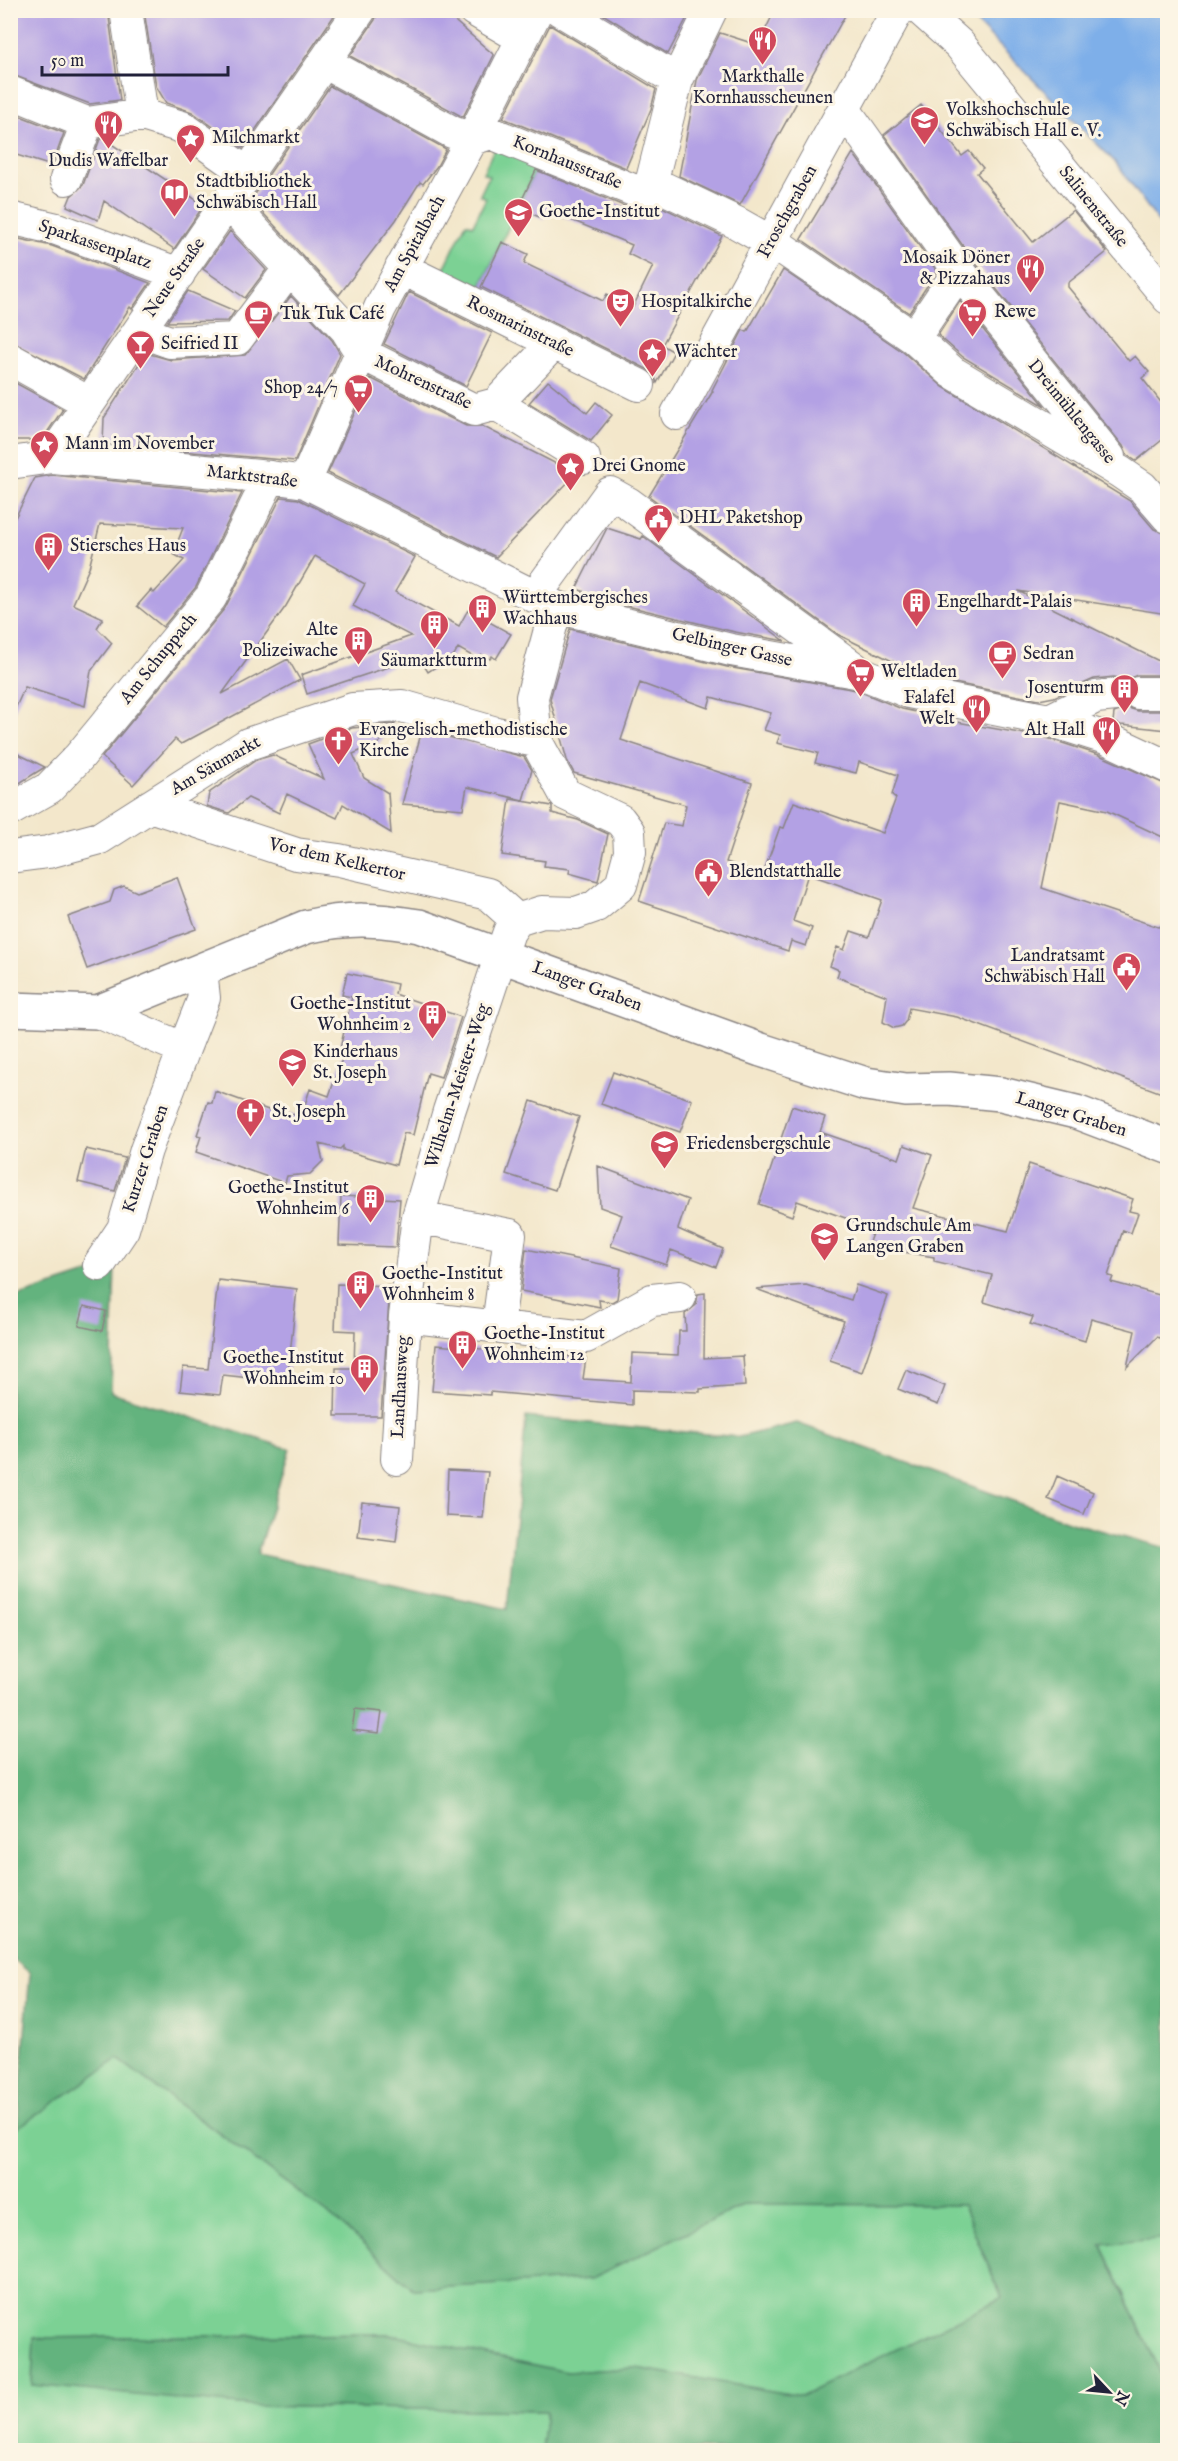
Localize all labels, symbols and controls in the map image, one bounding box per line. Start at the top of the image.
restaurant icon: Markthalle Kornhausscheunen [747,24,779,66]
scale bar [42,39,228,77]
text: 50 m [51,50,84,73]
place label: Markthalle Kornhausscheunen [693,66,834,110]
place label: Volkshochschule Schwäbisch Hall e. V. [945,99,1101,143]
school or university icon: Volkshochschule Schwäbisch Hall e. V. [909,104,941,146]
restaurant icon: Dudis Waffelbar [92,108,124,150]
place icon: Milchmarkt [175,122,207,164]
place label: Milchmarkt [212,127,300,150]
street label: Kornhausstraße [509,131,625,195]
place label: Dudis Waffelbar [48,150,168,173]
street label: Froschgraben [753,161,823,263]
street label: Salinenstraße [1053,161,1133,253]
place label: Stadtbibliothek Schwäbisch Hall [196,171,317,215]
library icon: Stadtbibliothek Schwäbisch Hall [159,176,191,218]
street label: Am Spitalbach [378,191,451,297]
school or university icon: Goethe-Institut [502,196,534,238]
place label: Goethe-Institut [539,201,660,224]
street label: Sparkassenplatz [35,215,155,275]
street label: Neue Straße [139,234,211,322]
place label: Mosaik Döner & Pizzahaus [903,247,1010,291]
restaurant icon: Mosaik Döner & Pizzahaus [1015,252,1047,294]
theatre icon: Hospitalkirche [604,286,636,328]
street label: Rosmarinstraße [462,291,578,363]
place label: Hospitalkirche [641,291,752,314]
supermarket icon: Rewe [957,296,989,338]
cafe icon: Tuk Tuk Café [243,298,275,340]
place label: Rewe [994,301,1036,324]
place label: Tuk Tuk Café [280,303,384,326]
bar icon: Seifried II [124,328,156,370]
place label: Seifried II [161,333,239,356]
place icon: Wächter [637,336,669,378]
place label: Wächter [674,341,738,364]
street label: Mohrenstraße [371,350,475,416]
street label: Dreimühlengasse [1022,355,1120,469]
supermarket icon: Shop 24/7 [343,372,375,414]
place label: Shop 24/7 [264,377,338,400]
place icon: Mann im November [28,428,60,470]
place label: Mann im November [65,433,215,456]
place icon: Drei Gnome [555,450,587,492]
place label: Drei Gnome [592,455,686,478]
street label: Marktstraße [205,460,299,494]
public building icon: DHL Paketshop [642,502,674,544]
place label: DHL Paketshop [679,507,803,530]
building icon: Stiersches Haus [33,530,65,572]
place label: Stiersches Haus [70,535,186,558]
building icon: Engelhardt-Palais [900,586,932,628]
place label: Württembergisches Wachhaus [503,587,648,631]
place label: Engelhardt-Palais [937,591,1072,614]
building icon: Württembergisches Wachhaus [466,592,498,634]
building icon: Säumarktturm [418,608,450,650]
street label: Am Schuppach [115,609,203,710]
place label: Alte Polizeiwache [242,619,338,663]
street label: Gelbinger Gasse [669,623,795,673]
building icon: Alte Polizeiwache [343,624,375,666]
cafe icon: Sedran [986,638,1018,680]
place label: Sedran [1023,643,1074,666]
place label: Säumarktturm [381,650,487,673]
supermarket icon: Weltladen [844,656,876,698]
place label: Weltladen [881,661,957,684]
building icon: Josenturm [1109,672,1141,714]
place label: Josenturm [1025,677,1104,700]
place label: Falafel Welt [904,687,955,731]
restaurant icon: Falafel Welt [960,692,992,734]
restaurant icon: Alt Hall [1090,714,1122,756]
place label: Evangelisch-methodistische Kirche [359,719,567,763]
place label: Alt Hall [1024,719,1085,742]
church icon: Evangelisch-methodistische Kirche [322,724,354,766]
street label: Am Säumarkt [166,731,265,802]
street label: Vor dem Kelkertor [265,833,408,887]
public building icon: Blendstatthalle [692,856,724,898]
place label: Blendstatthalle [729,861,841,884]
place label: Landratsamt Schwäbisch Hall [984,945,1105,989]
public building icon: Landratsamt Schwäbisch Hall [1110,950,1142,992]
street label: Langer Graben [529,957,645,1018]
place label: Goethe-Institut Wohnheim 2 [290,993,411,1037]
building icon: Goethe-Institut Wohnheim 2 [416,998,448,1040]
street label: Wilhelm-Meister-Weg [421,1001,496,1171]
place label: Kinderhaus St. Joseph [313,1041,398,1085]
school or university icon: Kinderhaus St. Joseph [276,1046,308,1088]
street label: Langer Graben [1013,1087,1130,1143]
church icon: St. Joseph [235,1096,267,1138]
place label: St. Joseph [272,1101,346,1124]
street label: Kurzer Graben [118,1102,174,1216]
school or university icon: Friedensbergschule [649,1128,681,1170]
place label: Friedensbergschule [686,1133,831,1156]
place label: Goethe-Institut Wohnheim 6 [228,1177,349,1221]
building icon: Goethe-Institut Wohnheim 6 [354,1182,386,1224]
place label: Grundschule Am Langen Graben [846,1215,971,1259]
school or university icon: Grundschule Am Langen Graben [809,1220,841,1262]
place label: Goethe-Institut Wohnheim 8 [382,1263,503,1307]
building icon: Goethe-Institut Wohnheim 8 [345,1268,377,1310]
place label: Goethe-Institut Wohnheim 12 [484,1323,605,1367]
building icon: Goethe-Institut Wohnheim 12 [447,1328,479,1370]
street label: Landhausweg [387,1335,415,1439]
place label: Goethe-Institut Wohnheim 10 [223,1347,344,1391]
building icon: Goethe-Institut Wohnheim 10 [349,1352,381,1394]
north arrow [1079,2362,1139,2422]
text: N [1109,2386,1133,2408]

